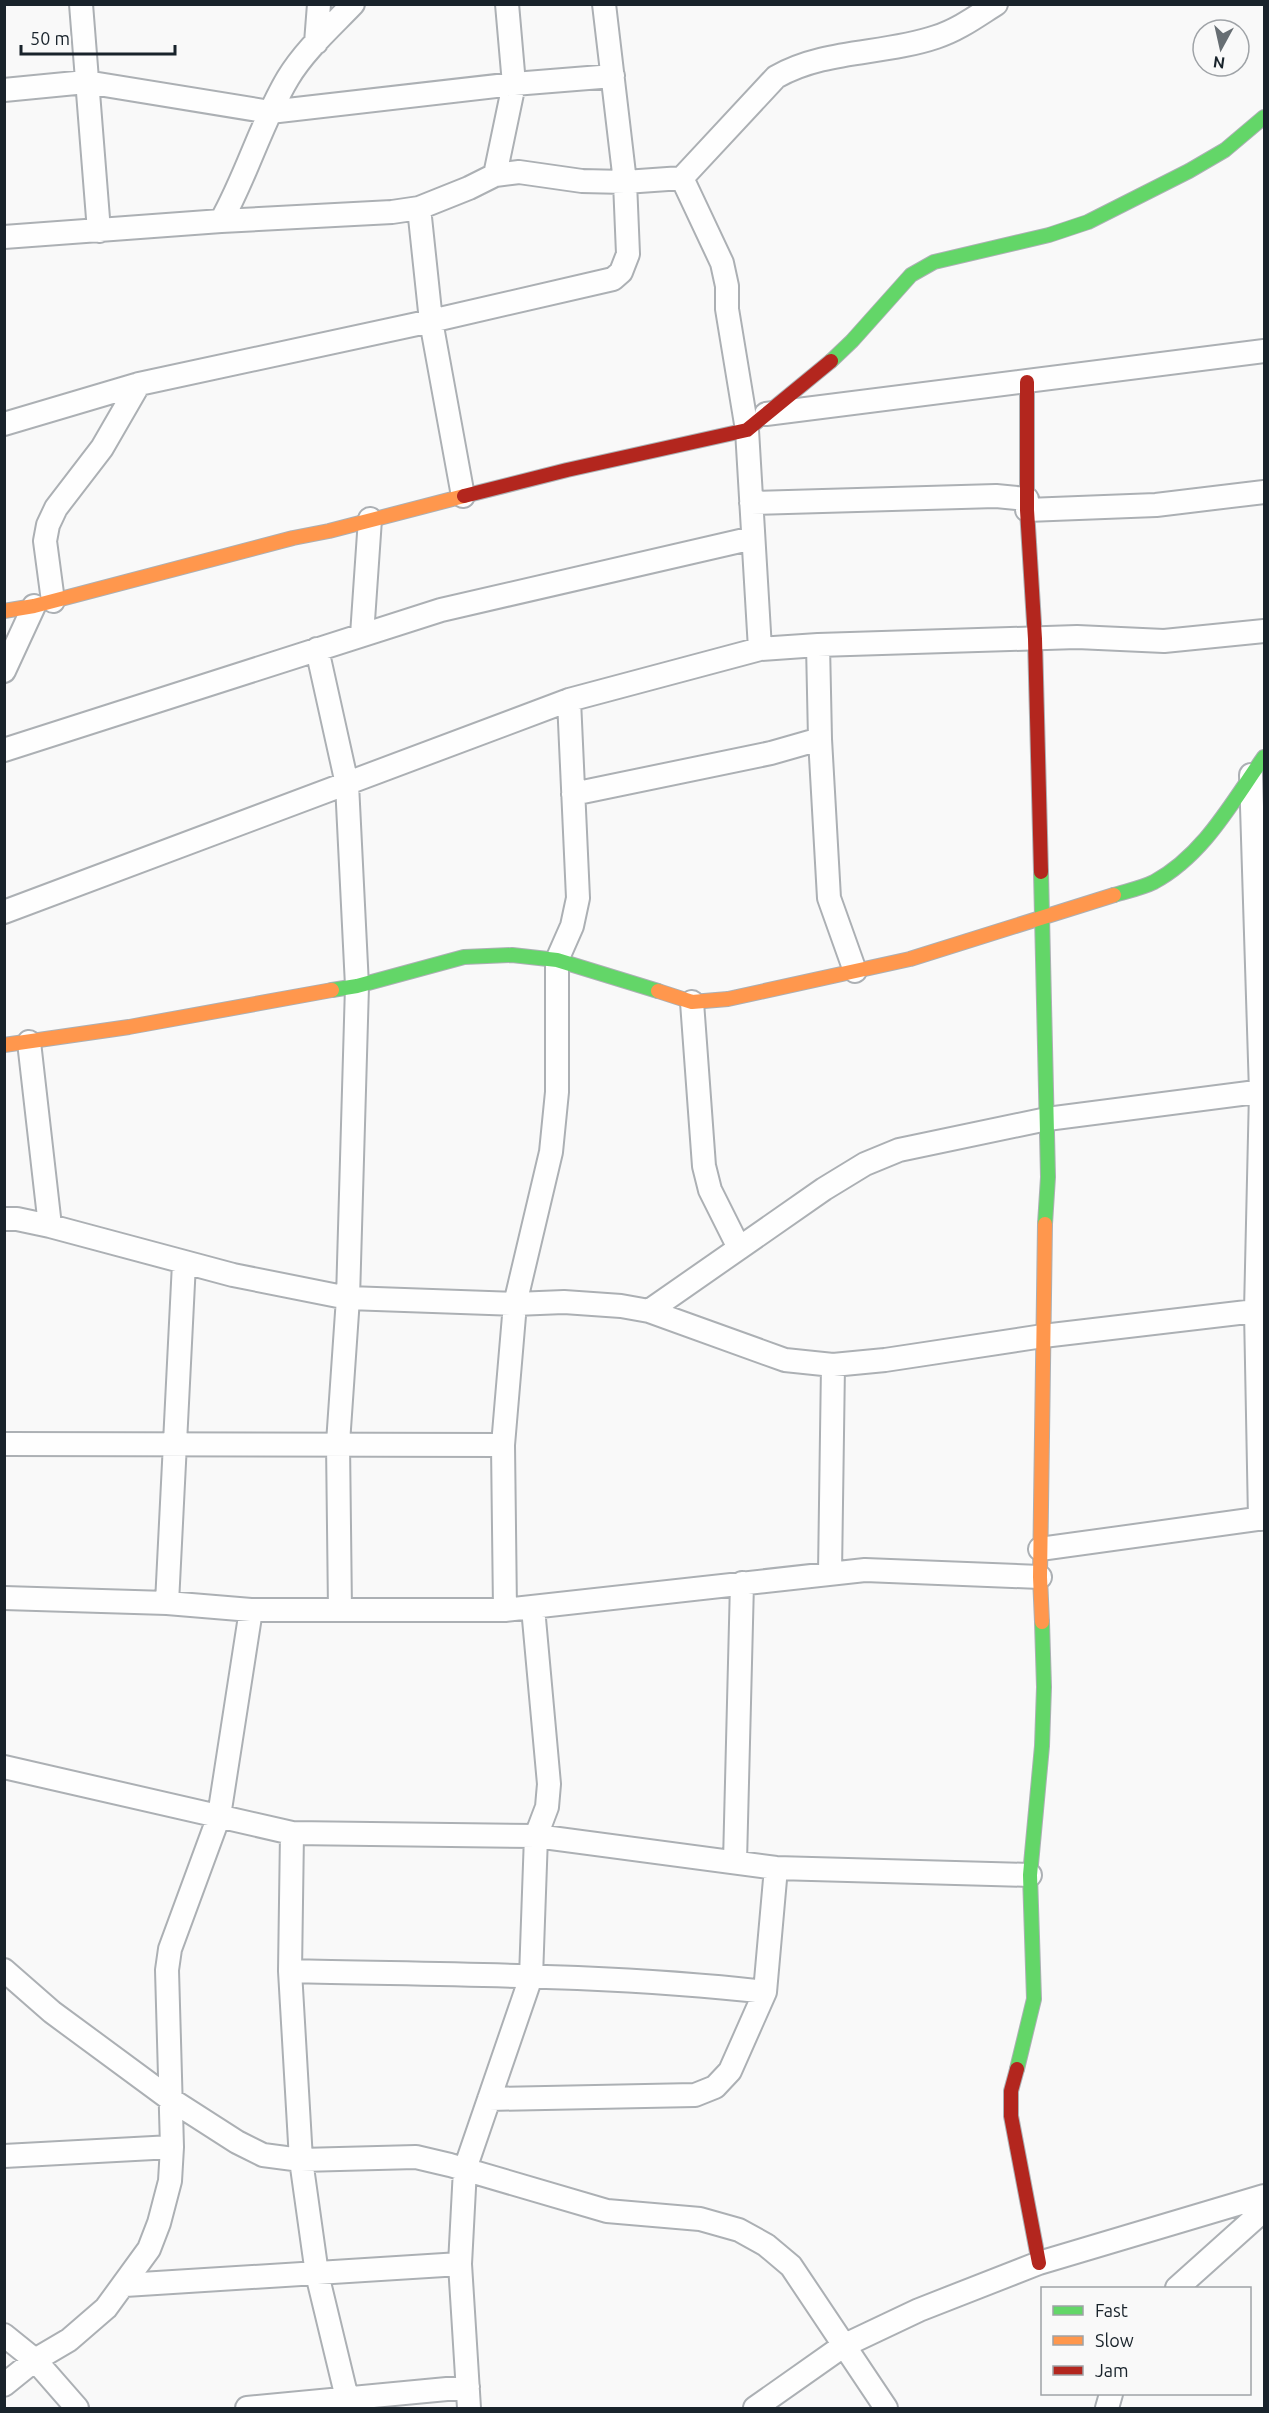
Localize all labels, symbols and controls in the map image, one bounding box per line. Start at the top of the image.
scale bar [21,18,176,56]
north arrow [1191,18,1251,78]
text: 50 m [30,28,70,48]
text: N [1212,53,1226,73]
legend [1041,2287,1251,2395]
text: Fast [1095,2300,1128,2320]
text: Slow [1095,2330,1134,2350]
text: Jam [1095,2360,1129,2380]

